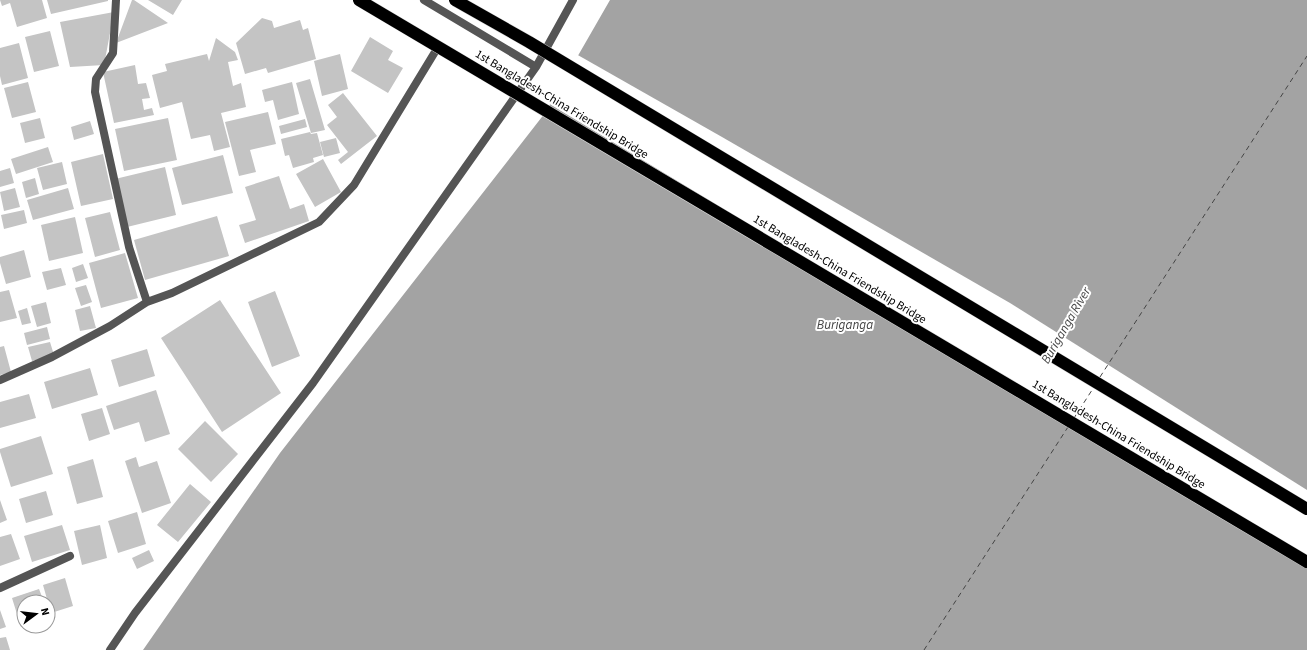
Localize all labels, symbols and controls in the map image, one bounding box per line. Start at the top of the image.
street label: 1st Bangladesh-China Friendship Bridge [472,46,652,163]
street label: 1st Bangladesh-China Friendship Bridge [750,211,930,328]
water label: Buriganga River [1037,283,1095,367]
water label: Buriganga [817,316,873,334]
street label: 1st Bangladesh-China Friendship Bridge [1029,376,1209,493]
north arrow [16,594,56,634]
text: N [37,606,53,617]

